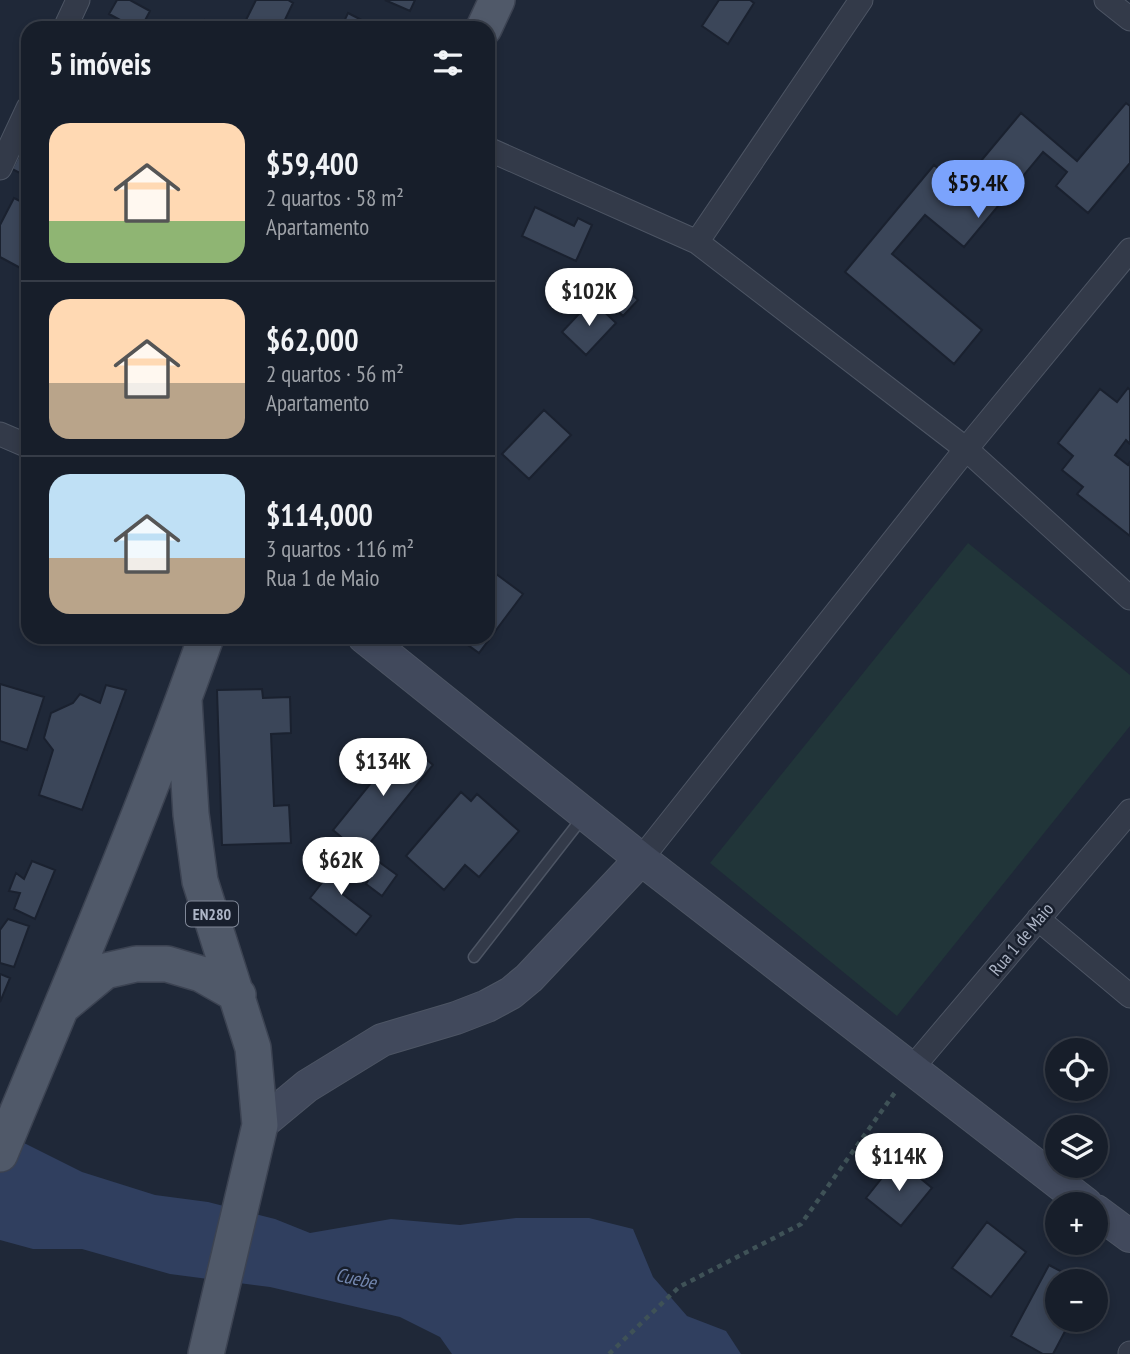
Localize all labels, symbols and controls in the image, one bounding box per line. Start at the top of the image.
text: 5 imóveis [49,44,151,83]
icon: filters [429,44,467,82]
text: $59,400 [266,144,359,183]
icon: home [105,151,189,235]
pin: $59.4K [921,160,1035,220]
text: $59.4K [948,168,1008,197]
text: 2 quartos · 58 m² [266,183,404,212]
text: Apartamento [266,212,369,241]
pin: $102K [540,268,638,328]
text: $102K [561,276,617,305]
text: $62,000 [266,320,359,359]
icon: home [105,327,189,411]
text: 2 quartos · 56 m² [266,359,404,388]
text: Apartamento [266,388,369,417]
text: $114,000 [266,495,373,534]
icon: home [105,502,189,586]
text: 3 quartos · 116 m² [266,534,414,563]
text: Rua 1 de Maio [266,563,379,592]
pin: $134K [334,738,432,798]
text: $134K [355,746,411,775]
pin: $62K [300,838,382,897]
text: $62K [319,845,363,874]
street label: Rua 1 de Maio [984,897,1058,980]
road number: EN280 [186,902,238,926]
map controls [1045,1038,1108,1332]
button: locate [1045,1038,1108,1101]
button: layers [1045,1115,1108,1178]
pin: $114K [850,1134,948,1193]
text: $114K [871,1141,927,1170]
button: + [1045,1192,1108,1255]
water label: Cuebe [334,1262,379,1294]
button: − [1045,1269,1108,1332]

